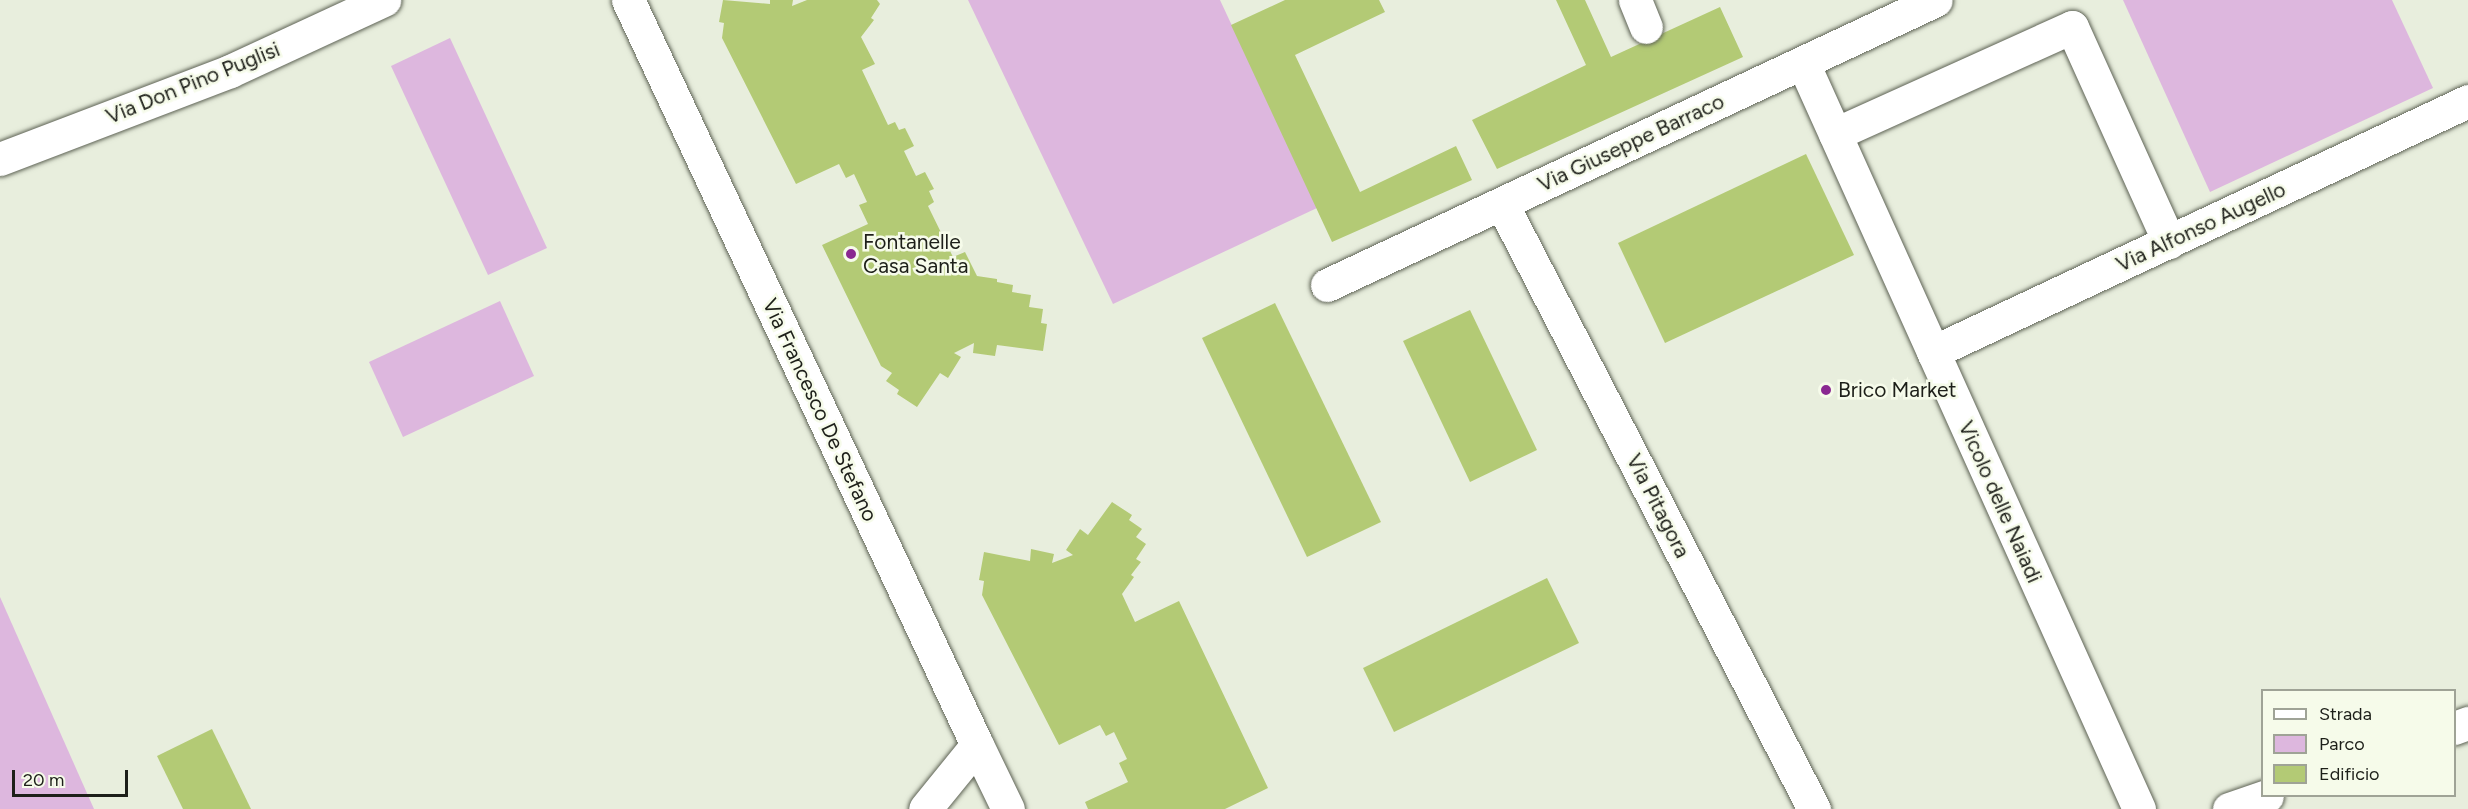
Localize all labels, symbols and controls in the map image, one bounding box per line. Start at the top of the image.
street label: Via Don Pino Puglisi [102,37,284,129]
street label: Via Giuseppe Barraco [1534,89,1728,197]
street label: Via Alfonso Augello [2112,177,2290,277]
place label: Fontanelle Casa Santa [863,229,968,279]
marker: Fontanelle Casa Santa [844,247,858,261]
street label: Via Francesco De Stefano [757,295,883,525]
place label: Brico Market [1838,377,1956,403]
marker: Brico Market [1819,383,1833,397]
street label: Vicolo delle Naiadi [1953,417,2047,587]
street label: Via Pitagora [1621,450,1695,562]
legend [2261,689,2456,797]
text: Strada [2319,703,2372,725]
text: Parco [2319,733,2365,755]
scale bar [15,758,130,796]
text: Edificio [2319,763,2380,785]
text: 20 m [23,769,64,791]

